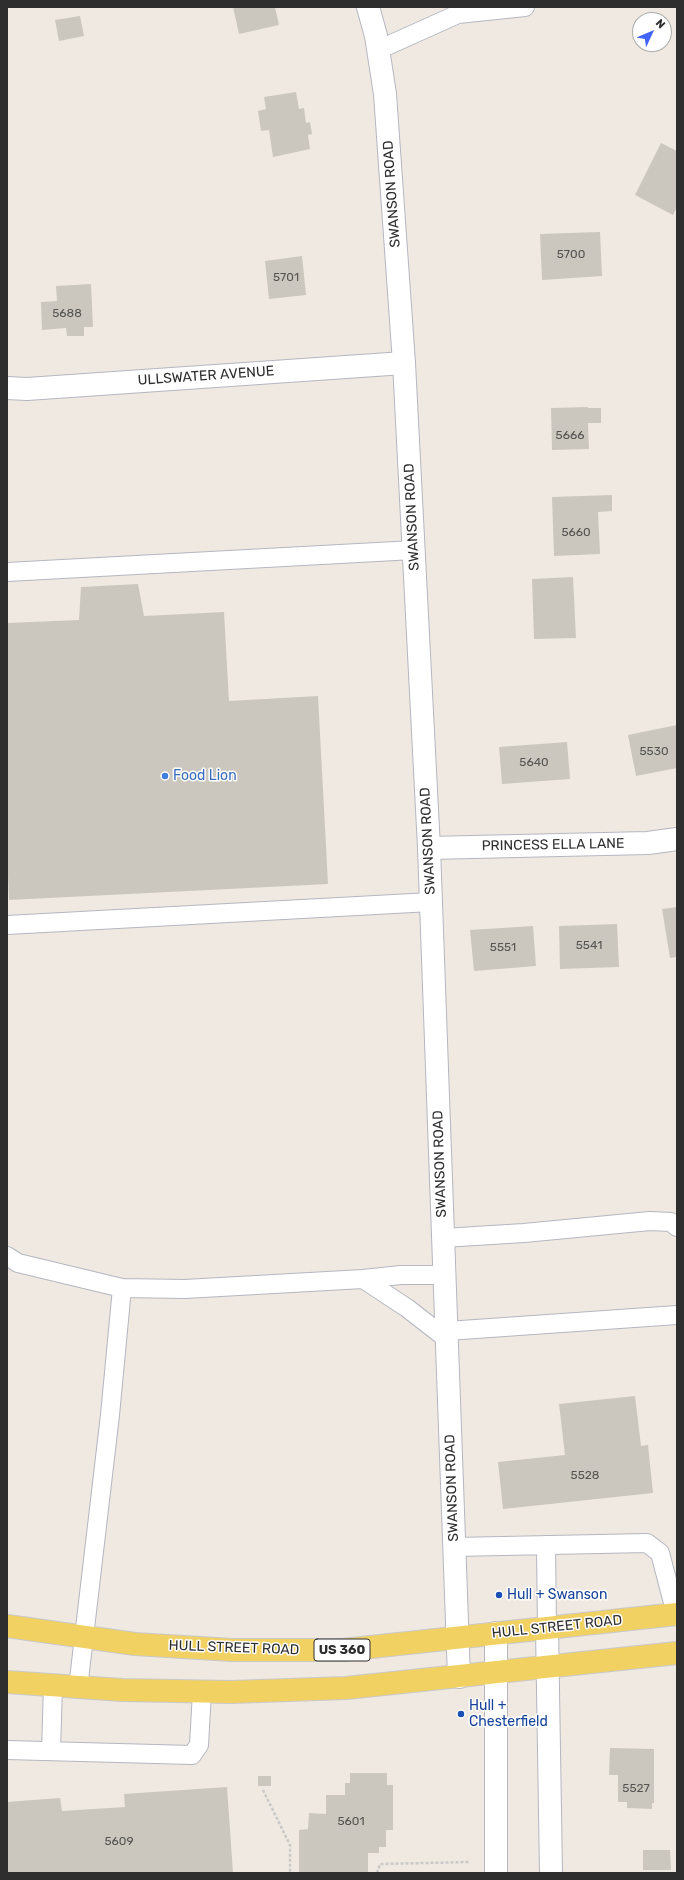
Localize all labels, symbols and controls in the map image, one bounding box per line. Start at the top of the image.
north arrow [632,12,672,52]
text: N [653,17,668,31]
street label: SWANSON ROAD [380,140,404,248]
house number: 5700 [557,248,585,262]
house number: 5701 [273,271,299,285]
house number: 5688 [52,307,82,321]
street label: ULLSWATER AVENUE [137,363,275,389]
house number: 5666 [556,429,584,443]
street label: SWANSON ROAD [401,463,423,571]
house number: 5660 [561,526,591,540]
house number: 5530 [639,745,669,759]
house number: 5640 [519,756,549,770]
place label: Food Lion [173,768,237,784]
marker: Food Lion [160,771,170,781]
street label: SWANSON ROAD [417,787,439,895]
street label: PRINCESS ELLA LANE [481,835,625,855]
house number: 5541 [576,939,602,953]
house number: 5551 [490,941,516,955]
street label: SWANSON ROAD [430,1110,450,1218]
street label: SWANSON ROAD [442,1434,462,1542]
house number: 5528 [571,1469,599,1483]
place label: Hull + Swanson [507,1587,607,1603]
marker: Hull + Swanson [494,1590,504,1600]
street label: HULL STREET ROAD [491,1612,623,1642]
street label: HULL STREET ROAD [168,1637,300,1659]
road number: US 360 [314,1639,370,1661]
place label: Hull + Chesterfield [469,1698,548,1730]
marker: Hull + Chesterfield [456,1709,466,1719]
house number: 5527 [622,1782,650,1796]
house number: 5601 [337,1815,365,1829]
house number: 5609 [104,1835,134,1849]

